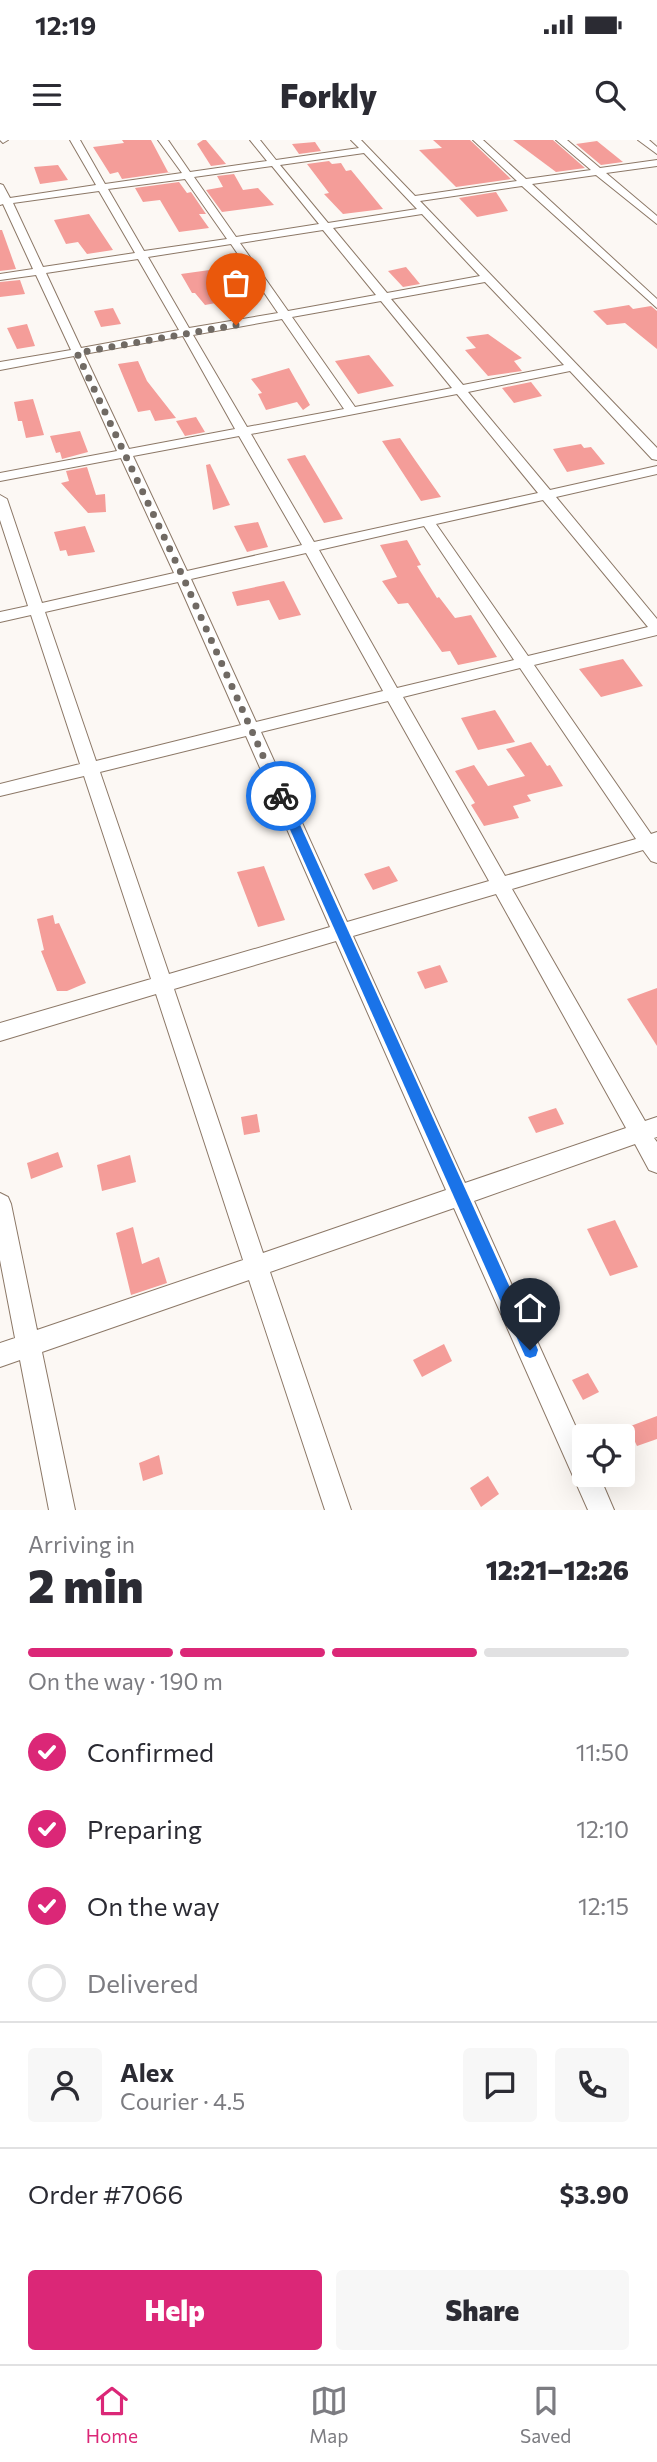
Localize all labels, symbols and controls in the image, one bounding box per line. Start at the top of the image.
text: 12:19 [35,9,96,40]
text: Forkly [280,75,377,115]
icon: menu [28,76,66,114]
icon: search [591,76,629,114]
pin [206,253,266,325]
icon: bag [217,264,255,302]
courier [246,761,316,831]
icon: bike [262,777,300,815]
pin [500,1278,560,1350]
icon: home [511,1289,549,1327]
map controls [572,1424,635,1487]
button: locate [572,1424,635,1487]
text: Arriving in [28,1530,135,1558]
text: 12:21–12:26 [486,1554,629,1585]
text: 2 min [28,1556,144,1612]
text: On the way · 190 m [28,1667,223,1695]
icon: check [28,1733,66,1771]
text: Confirmed [87,1736,214,1767]
text: 11:50 [576,1738,629,1766]
icon: check [28,1810,66,1848]
text: Preparing [87,1813,202,1844]
text: 12:10 [576,1815,629,1843]
icon: check [28,1887,66,1925]
text: On the way [87,1890,220,1921]
text: 12:15 [578,1892,629,1920]
text: Delivered [87,1967,198,1998]
button: person [28,2048,102,2122]
button: chat [463,2048,537,2122]
button: phone [555,2048,629,2122]
text: Alex [120,2056,174,2087]
text: Courier · 4.5 [120,2087,245,2115]
text: Order #7066 [28,2178,183,2209]
text: $3.90 [559,2178,629,2209]
button: Help [28,2270,322,2350]
button: Share [336,2270,629,2350]
tab: Home [86,2382,138,2447]
tab: Map [309,2382,349,2447]
tab: Saved [520,2382,571,2447]

